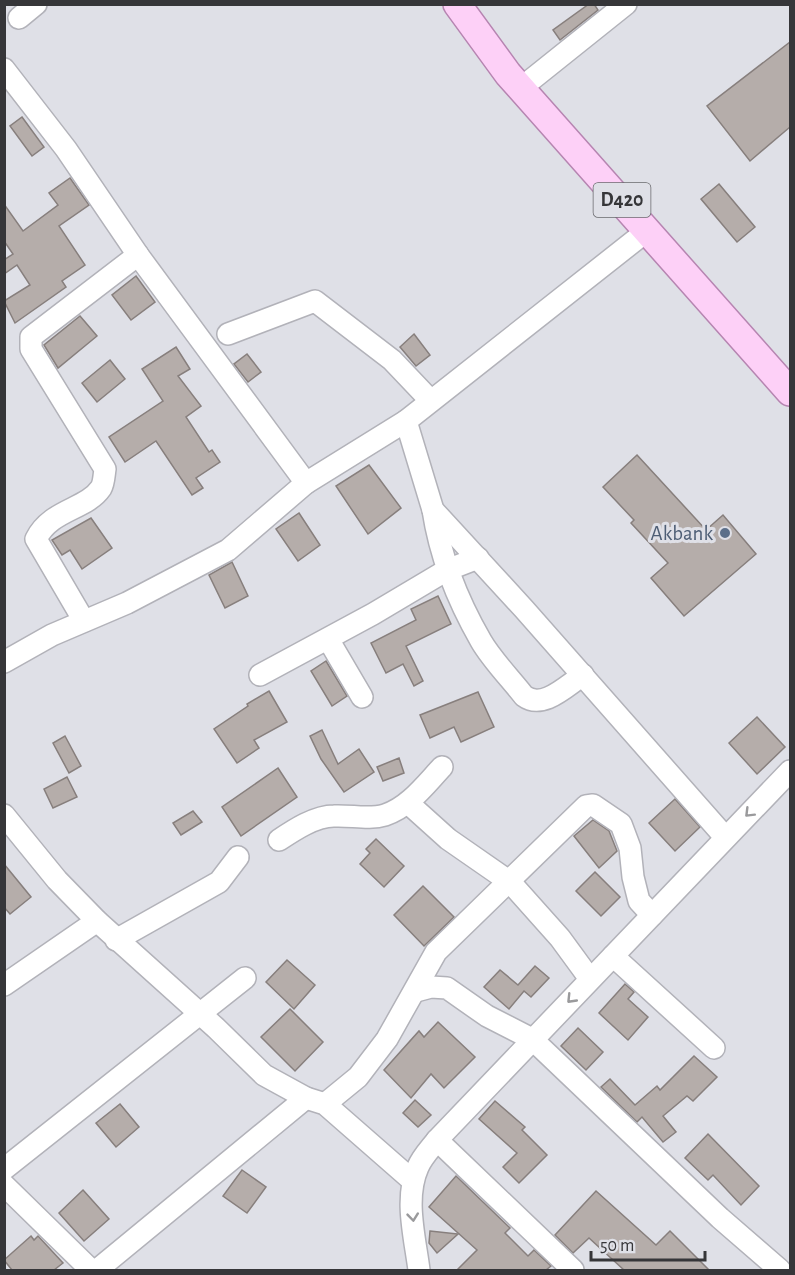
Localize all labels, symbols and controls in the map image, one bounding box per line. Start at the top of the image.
road number: D420 [594,183,650,217]
place label: Akbank [651,523,713,544]
marker: Akbank [718,526,732,540]
one-way arrow [746,805,757,816]
one-way arrow [567,992,578,1002]
one-way arrow [406,1213,419,1222]
scale bar [591,1224,705,1262]
text: 50 m [600,1237,634,1255]

